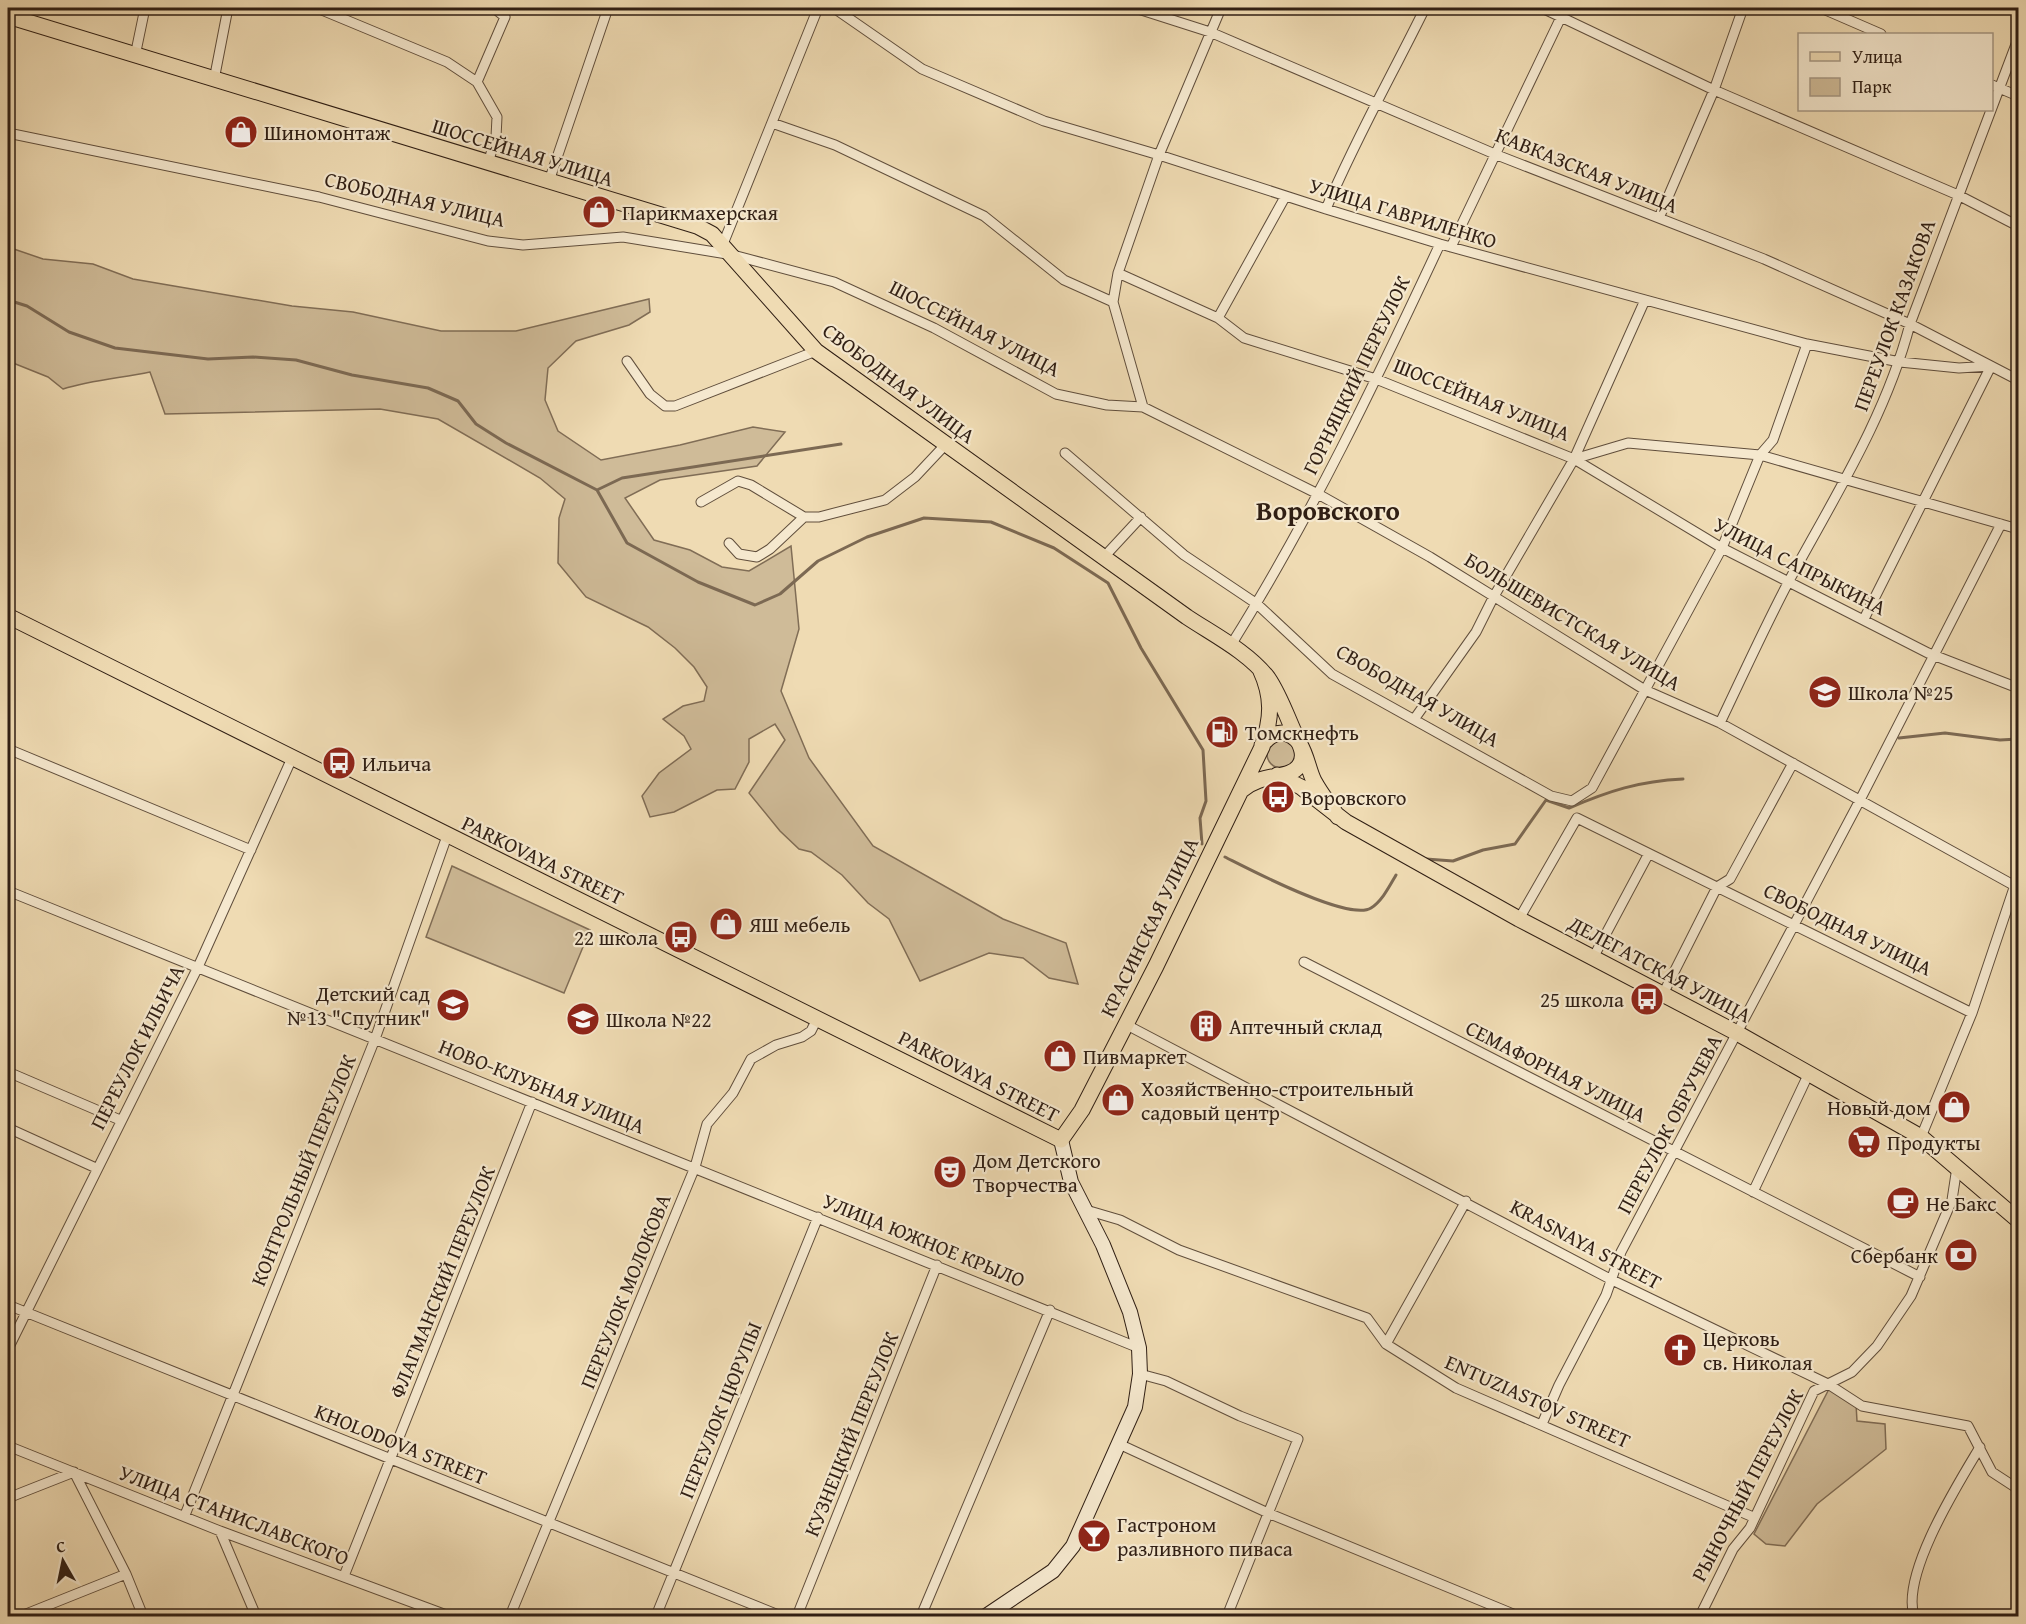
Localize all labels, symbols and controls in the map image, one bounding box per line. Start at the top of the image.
legend [1798,33,1993,111]
text: Улица [1852,43,1903,70]
text: Парк [1852,73,1892,100]
street label: ШОССЕЙНАЯ УЛИЦА [429,110,618,194]
shop icon: Шиномонтаж [223,114,259,150]
place label: Шиномонтаж [264,117,391,148]
street label: КАВКАЗСКАЯ УЛИЦА [1491,119,1683,221]
street label: СВОБОДНАЯ УЛИЦА [322,163,509,235]
street label: УЛИЦА ГАВРИЛЕНКО [1305,170,1501,256]
shop icon: Парикмахерская [581,194,617,230]
place label: Парикмахерская [622,197,779,228]
street label: ПЕРЕУЛОК КАЗАКОВА [1845,215,1943,415]
street label: ГОРНЯЦКИЙ ПЕРЕУЛОК [1294,270,1418,480]
street label: ШОССЕЙНАЯ УЛИЦА [884,271,1066,385]
street label: СВОБОДНАЯ УЛИЦА [816,315,982,451]
street label: ШОССЕЙНАЯ УЛИЦА [1389,349,1575,449]
district label: Воровского [1256,490,1400,530]
street label: УЛИЦА САПРЫКИНА [1708,509,1892,623]
street label: БОЛЬШЕВИСТСКАЯ УЛИЦА [1459,544,1687,698]
street label: СВОБОДНАЯ УЛИЦА [1330,635,1506,755]
school or university icon: Школа №25 [1807,674,1843,710]
place label: Школа №25 [1848,677,1954,708]
fuel station icon: Томскнефть [1204,714,1240,750]
place label: Томскнефть [1245,717,1359,748]
bus stop icon: Ильича [321,745,357,781]
place label: Ильича [362,748,431,779]
bus stop icon: Воровского [1260,779,1296,815]
place label: Воровского [1301,782,1407,813]
street label: PARKOVAYA STREET [457,807,629,913]
street label: КРАСИНСКАЯ УЛИЦА [1092,831,1206,1022]
street label: СВОБОДНАЯ УЛИЦА [1758,875,1938,983]
shop icon: ЯШ мебель [708,906,744,942]
street label: ДЕЛЕГАТСКАЯ УЛИЦА [1562,907,1757,1031]
place label: ЯШ мебель [748,909,851,940]
bus stop icon: 22 школа [663,919,699,955]
place label: 22 школа [574,922,658,953]
street label: ПЕРЕУЛОК ИЛЬИЧА [82,959,192,1135]
place label: Детский сад №13 "Спутник" [287,978,431,1033]
bus stop icon: 25 школа [1629,981,1665,1017]
place label: 25 школа [1540,984,1624,1015]
school or university icon: Детский сад №13 "Спутник" [435,987,471,1023]
school or university icon: Школа №22 [565,1001,601,1037]
place label: Школа №22 [606,1004,712,1035]
building icon: Аптечный склад [1188,1008,1224,1044]
place label: Аптечный склад [1229,1011,1383,1042]
street label: СЕМАФОРНАЯ УЛИЦА [1460,1012,1652,1130]
street label: PARKOVAYA STREET [893,1022,1065,1130]
street label: ПЕРЕУЛОК ОБРУЧЕВА [1609,1029,1730,1219]
street label: НОВО-КЛУБНАЯ УЛИЦА [434,1030,650,1142]
shop icon: Пивмаркет [1042,1038,1078,1074]
place label: Пивмаркет [1083,1041,1187,1072]
street label: КОНТРОЛЬНЫЙ ПЕРЕУЛОК [242,1049,364,1290]
place label: Хозяйственно-строительный садовый центр [1141,1073,1414,1128]
shop icon: Хозяйственно-строительный садовый центр [1100,1082,1136,1118]
shop icon: Новый дом [1936,1089,1972,1125]
place label: Новый дом [1827,1092,1931,1123]
supermarket icon: Продукты [1846,1124,1882,1160]
place label: Продукты [1887,1127,1981,1158]
place label: Дом Детского Творчества [972,1145,1101,1200]
theatre icon: Дом Детского Творчества [932,1154,968,1190]
street label: ФЛАГМАНСКИЙ ПЕРЕУЛОК [381,1161,503,1403]
street label: УЛИЦА ЮЖНОЕ КРЫЛО [818,1185,1030,1295]
cafe icon: Не Бакс [1885,1185,1921,1221]
street label: ПЕРЕУЛОК МОЛОКОВА [572,1188,678,1393]
place label: Не Бакс [1926,1188,1997,1219]
street label: KRASNAYA STREET [1505,1191,1667,1297]
bank icon: Сбербанк [1943,1237,1979,1273]
place label: Сбербанк [1851,1240,1938,1271]
street label: ПЕРЕУЛОК ЦЮРУПЫ [670,1317,770,1503]
place label: Церковь св. Николая [1703,1323,1813,1378]
street label: КУЗНЕЦКИЙ ПЕРЕУЛОК [796,1327,906,1541]
church icon: Церковь св. Николая [1662,1332,1698,1368]
street label: ENTUZIASTOV STREET [1440,1346,1636,1456]
street label: РЫНОЧНЫЙ ПЕРЕУЛОК [1683,1383,1811,1587]
street label: KHOLODOVA STREET [310,1395,492,1493]
street label: УЛИЦА СТАНИСЛАВСКОГО [114,1457,354,1573]
place label: Гастроном разливного пиваса [1117,1509,1293,1564]
bar icon: Гастроном разливного пиваса [1076,1518,1112,1554]
north arrow [33,1531,93,1591]
text: С [54,1534,67,1559]

